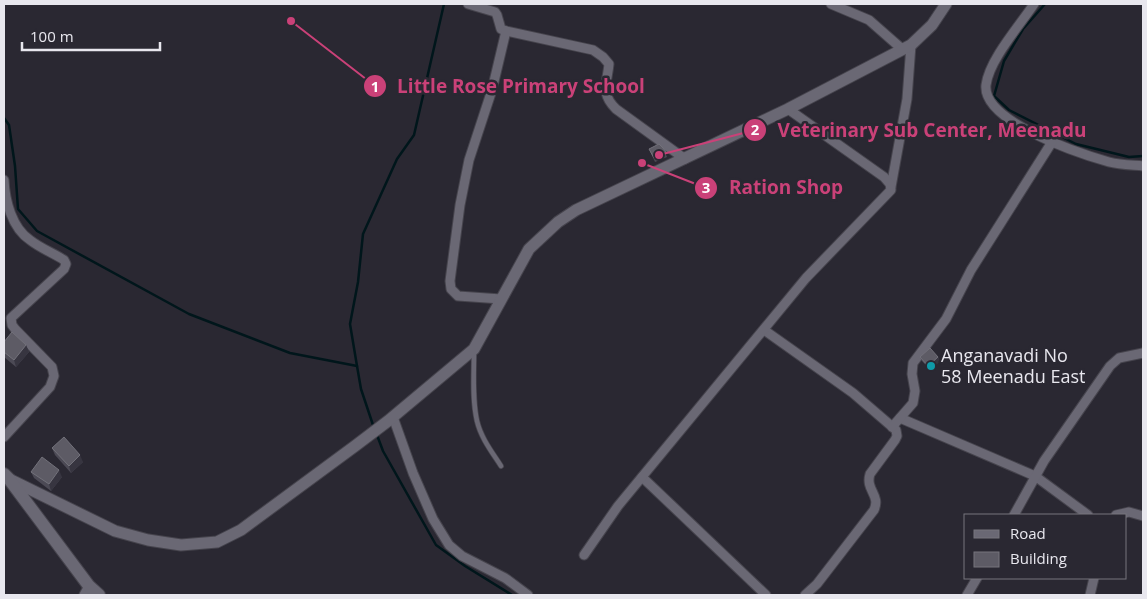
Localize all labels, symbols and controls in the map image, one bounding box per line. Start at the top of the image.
scale bar [22,20,160,52]
text: 100 m [30,26,74,46]
callout: Little Rose Primary School [362,69,655,103]
text: Little Rose Primary School [397,73,645,99]
text: 1 [371,76,379,96]
callout: Veterinary Sub Center, Meenadu [742,113,1096,147]
text: Veterinary Sub Center, Meenadu [778,117,1086,143]
text: 2 [751,119,760,139]
callout: Ration Shop [694,171,853,205]
text: Ration Shop [729,174,843,200]
text: 3 [702,177,710,197]
place label: Anganavadi No 58 Meenadu East [941,343,1085,388]
marker: Anganavadi No 58 Meenadu East [925,360,937,372]
legend [964,514,1127,579]
text: Road [1010,523,1046,543]
text: Building [1010,548,1067,568]

